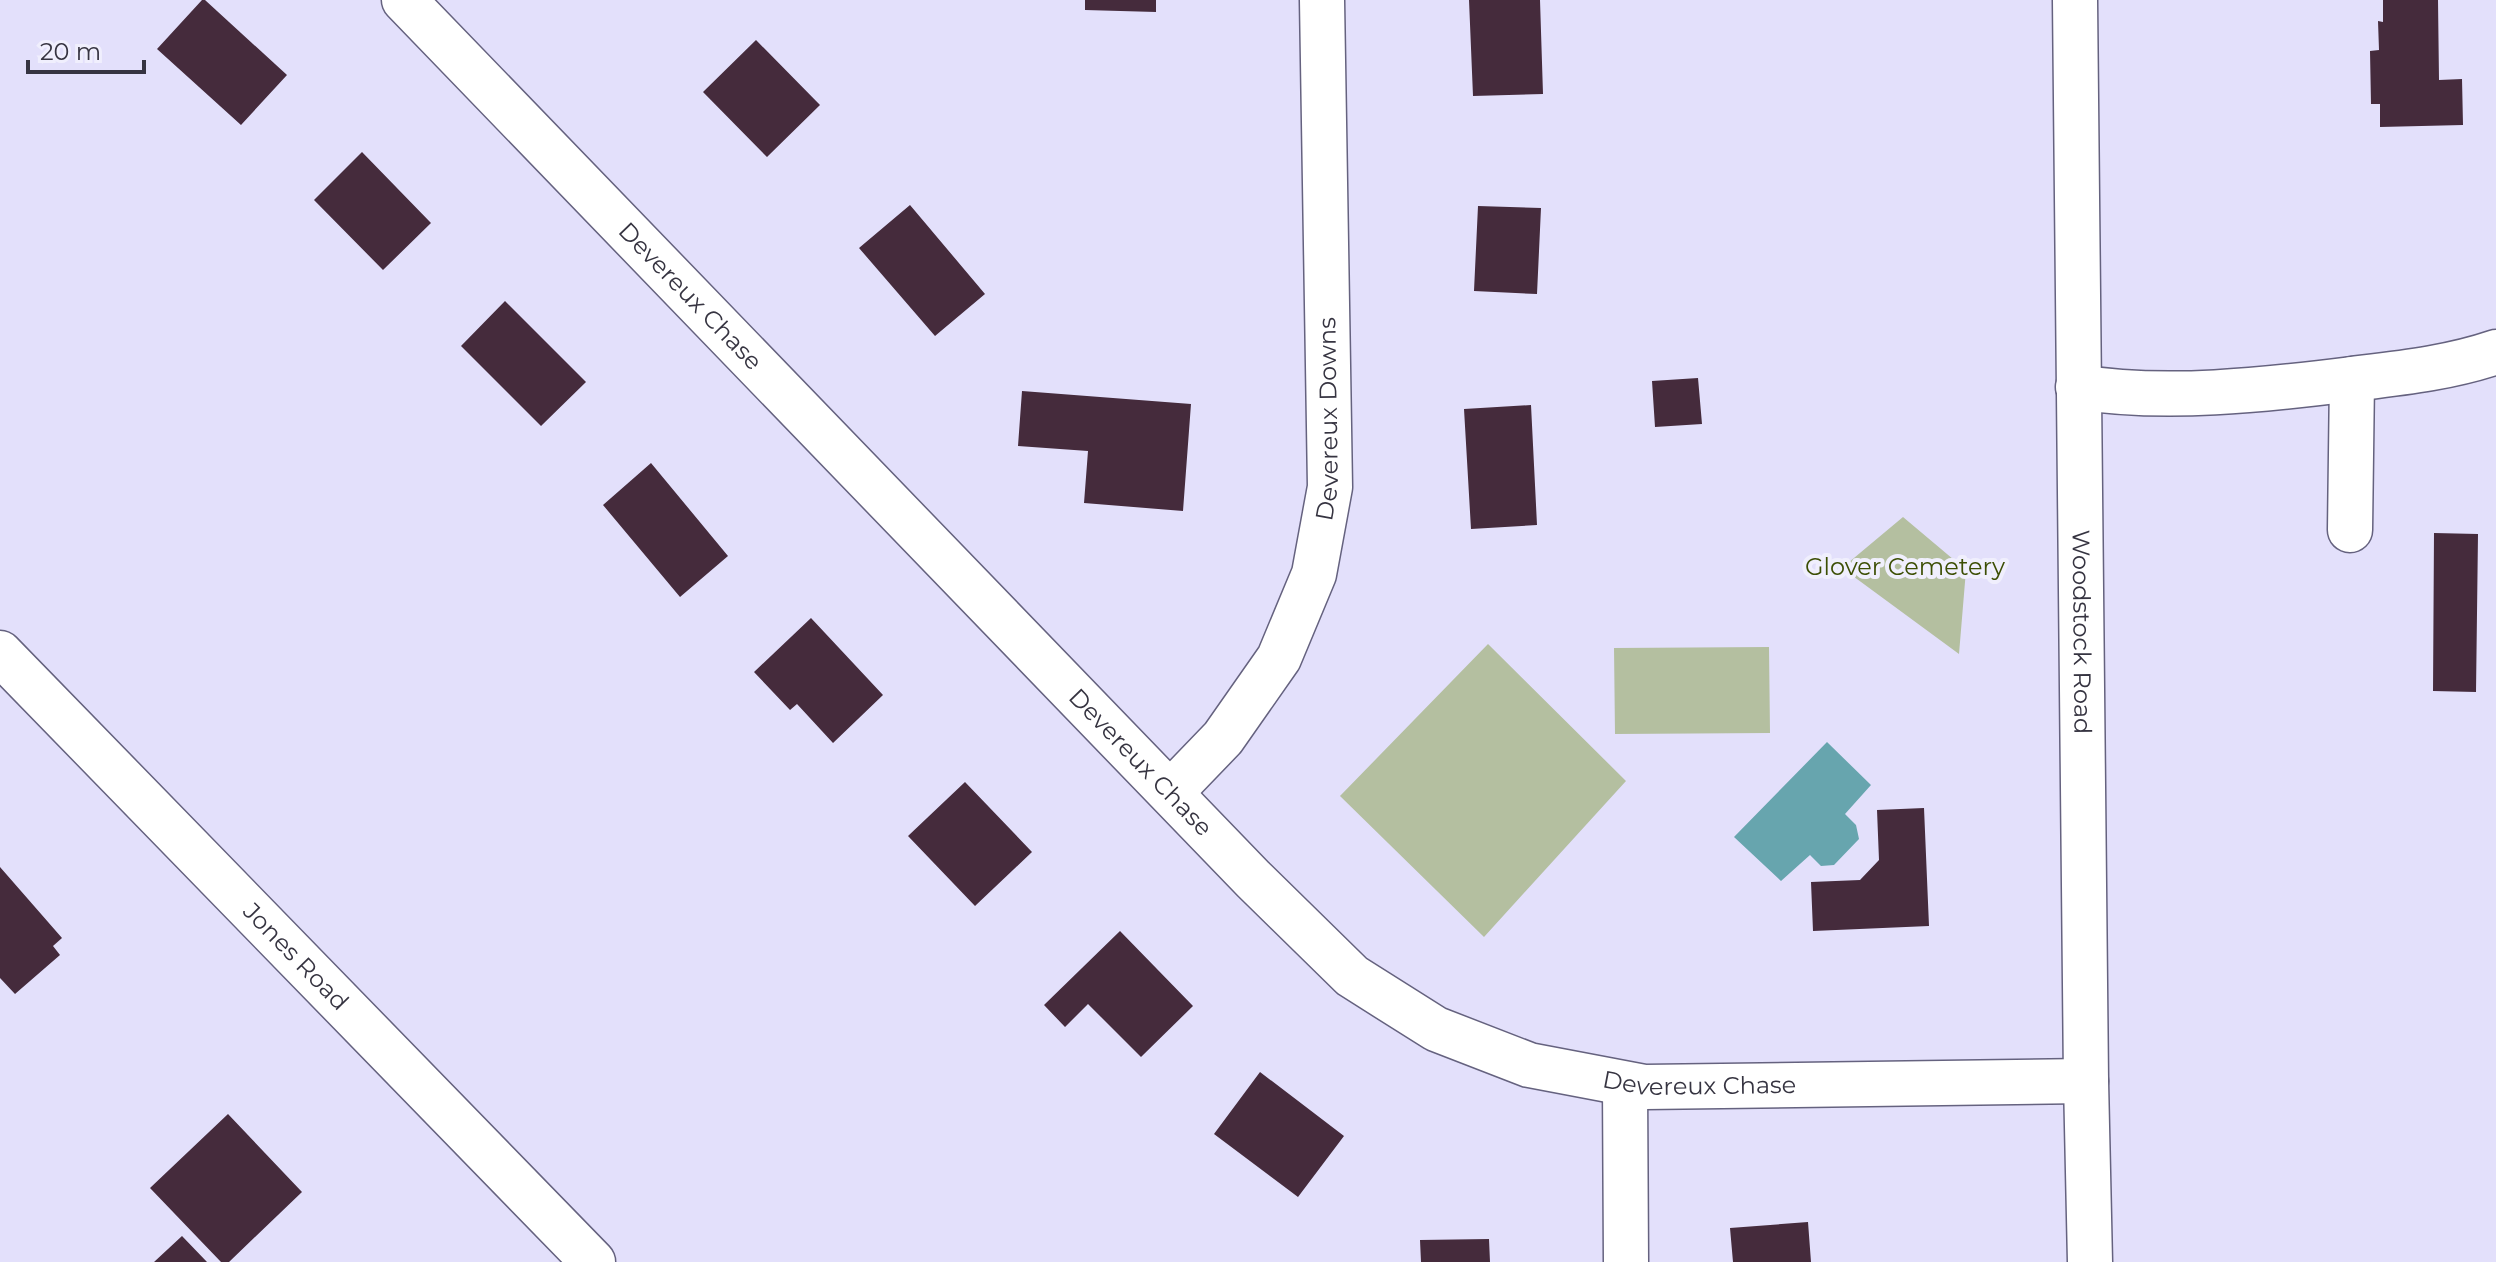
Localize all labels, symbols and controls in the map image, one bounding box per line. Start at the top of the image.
scale bar [28,24,144,74]
text: 20 m [40,37,101,66]
street label: Devereux Chase [613,216,768,376]
street label: Devereux Downs [1309,317,1344,523]
street label: Woodstock Road [2066,530,2097,734]
park label: Glover Cemetery [1805,552,2005,581]
street label: Devereux Chase [1063,682,1219,842]
street label: Jones Road [237,896,355,1016]
street label: Devereux Chase [1600,1064,1796,1102]

